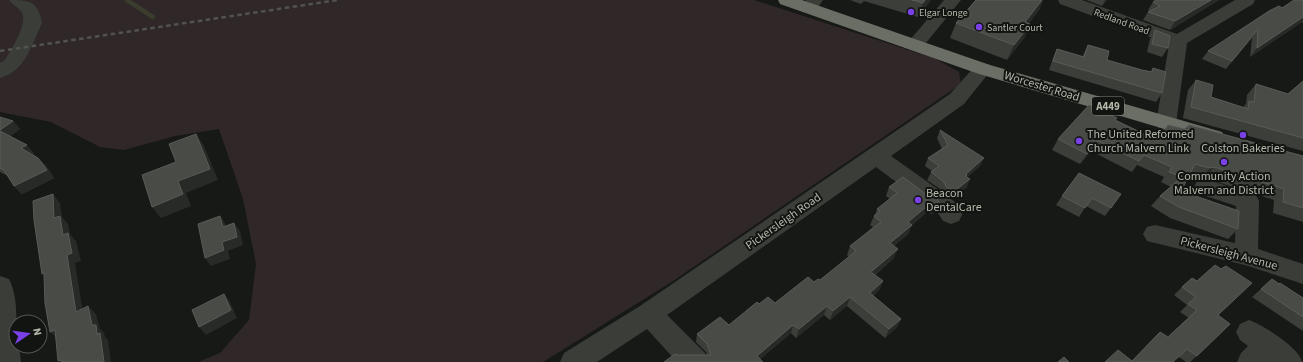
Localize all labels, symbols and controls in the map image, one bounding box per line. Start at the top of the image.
street label: Redland Road [1092,5,1151,38]
place label: Elgar Longe [919,6,968,20]
marker: Elgar Longe [906,7,916,17]
place label: Santler Court [987,21,1043,35]
marker: Santler Court [974,22,984,32]
street label: Worcester Road [1002,67,1082,106]
road number: A449 [1092,97,1124,115]
place label: The United Reformed Church Malvern Link [1087,126,1194,157]
marker: Colston Bakeries [1238,130,1248,140]
marker: The United Reformed Church Malvern Link [1074,136,1084,146]
place label: Colston Bakeries [1201,140,1285,157]
marker: Community Action Malvern and District [1219,157,1229,167]
place label: Community Action Malvern and District [1174,168,1274,199]
place label: Beacon DentalCare [926,185,982,216]
street label: Pickersleigh Road [742,189,825,254]
marker: Beacon DentalCare [913,195,923,205]
street label: Pickersleigh Avenue [1178,232,1279,275]
north arrow [8,314,48,354]
text: N [29,327,45,337]

